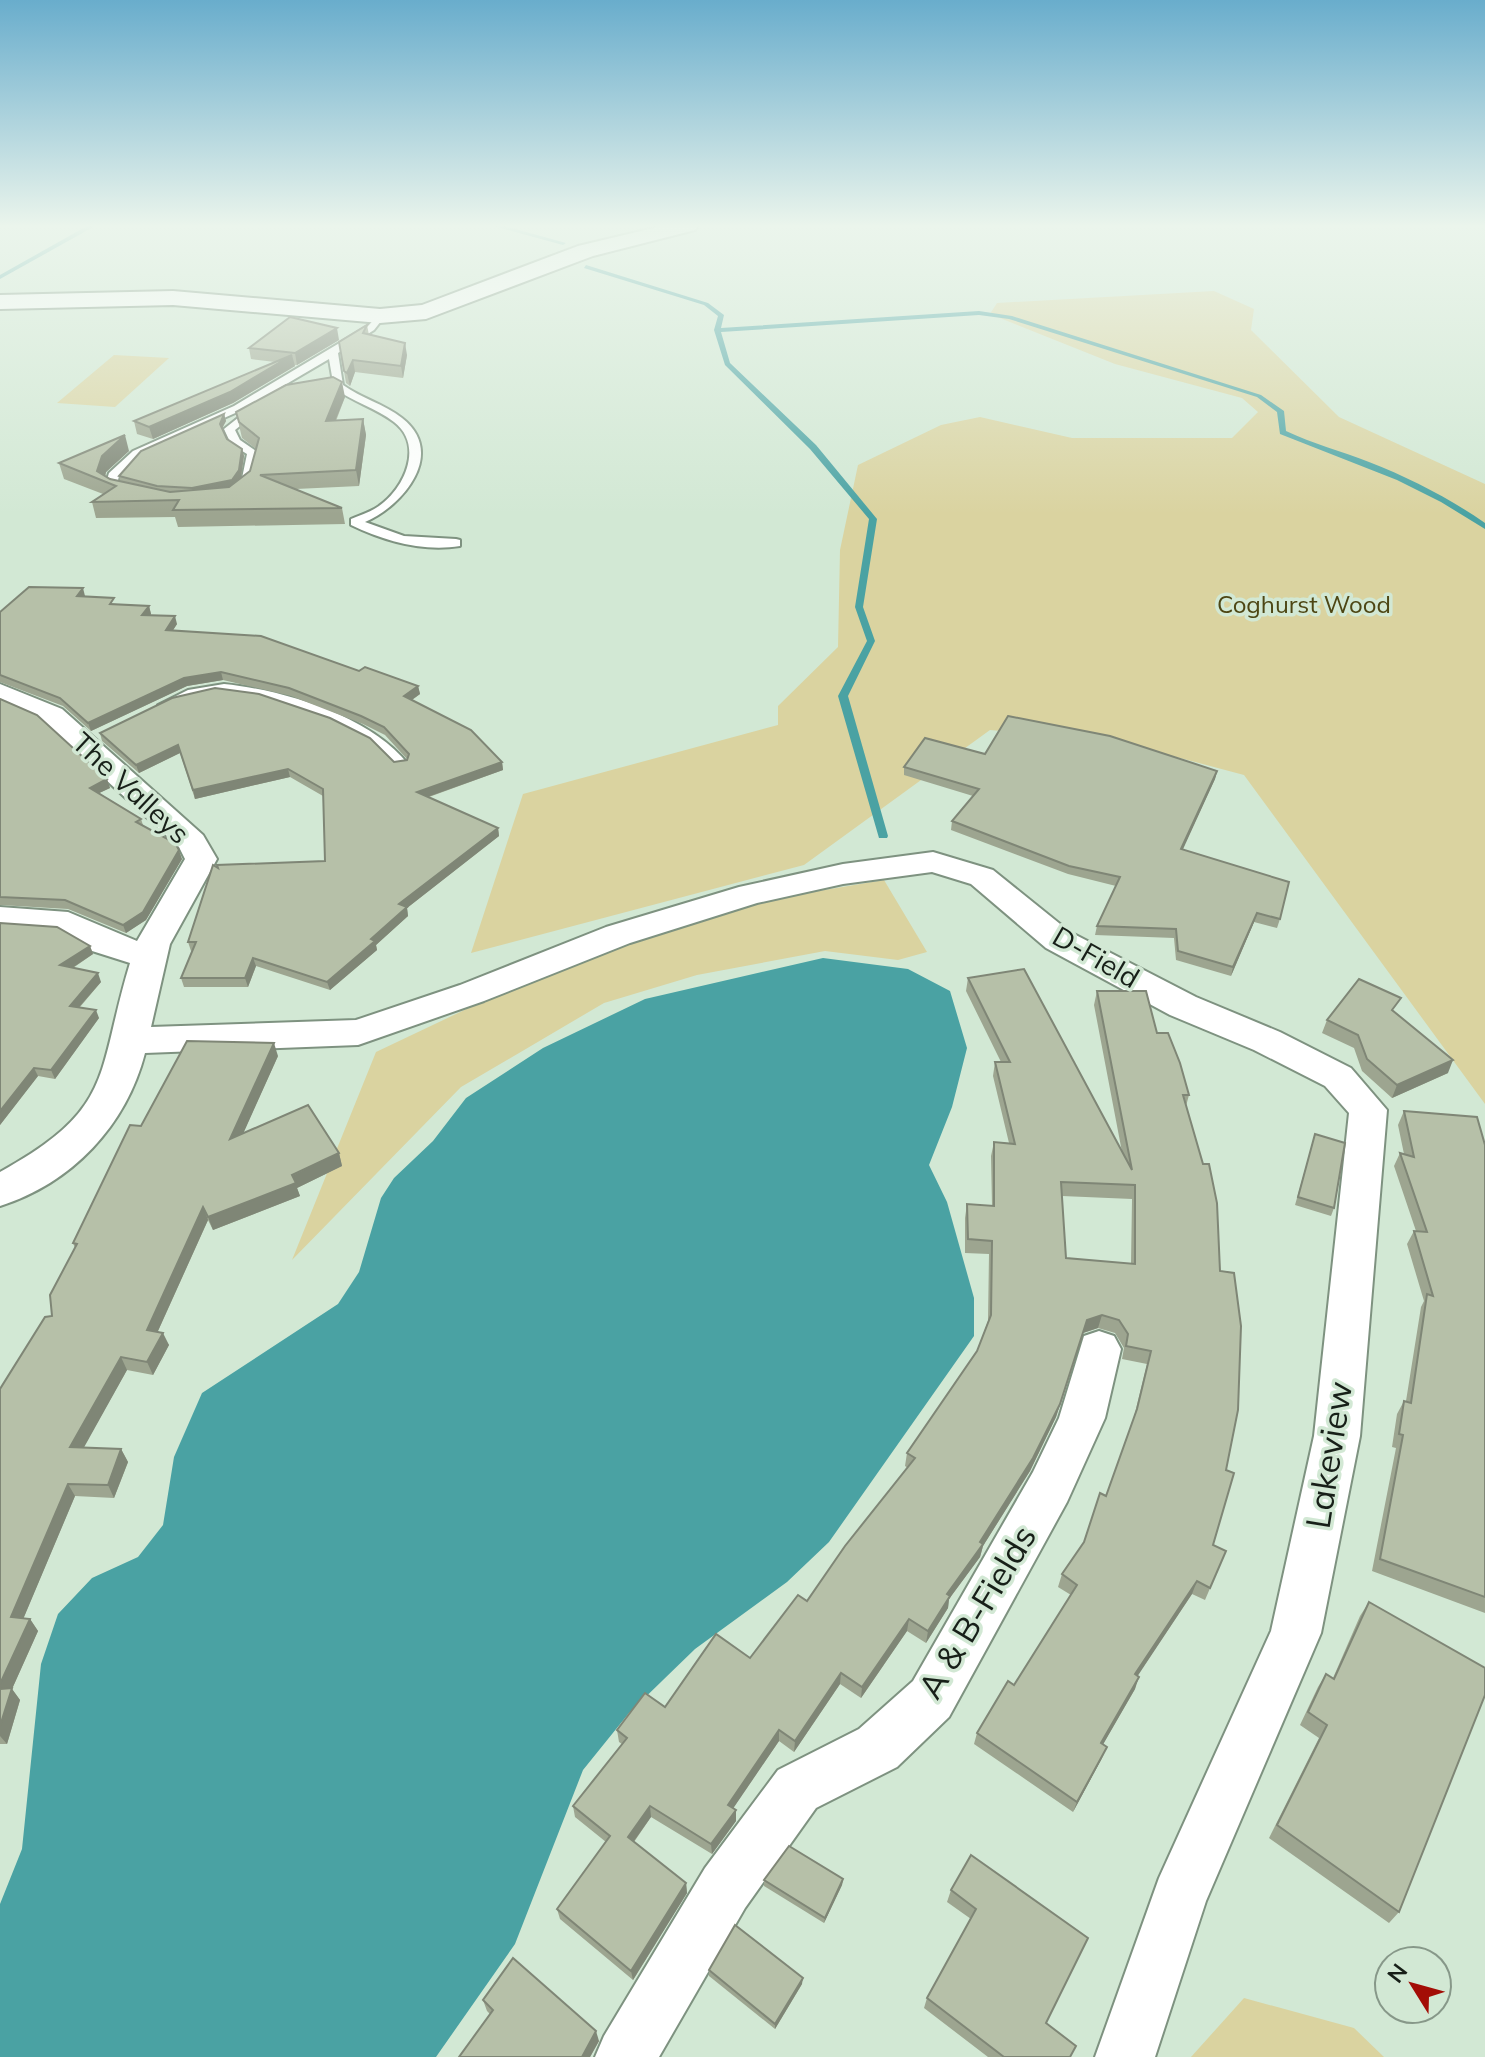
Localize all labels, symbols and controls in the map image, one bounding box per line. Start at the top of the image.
park label: Coghurst Wood [1217,589,1391,619]
street label: The Valleys [65,725,197,851]
street label: D-Field [1047,918,1146,995]
street label: Lakeview [1296,1378,1361,1532]
street label: A & B-Fields [908,1517,1045,1706]
north arrow [1373,1945,1453,2025]
text: N [1381,1958,1413,1988]

